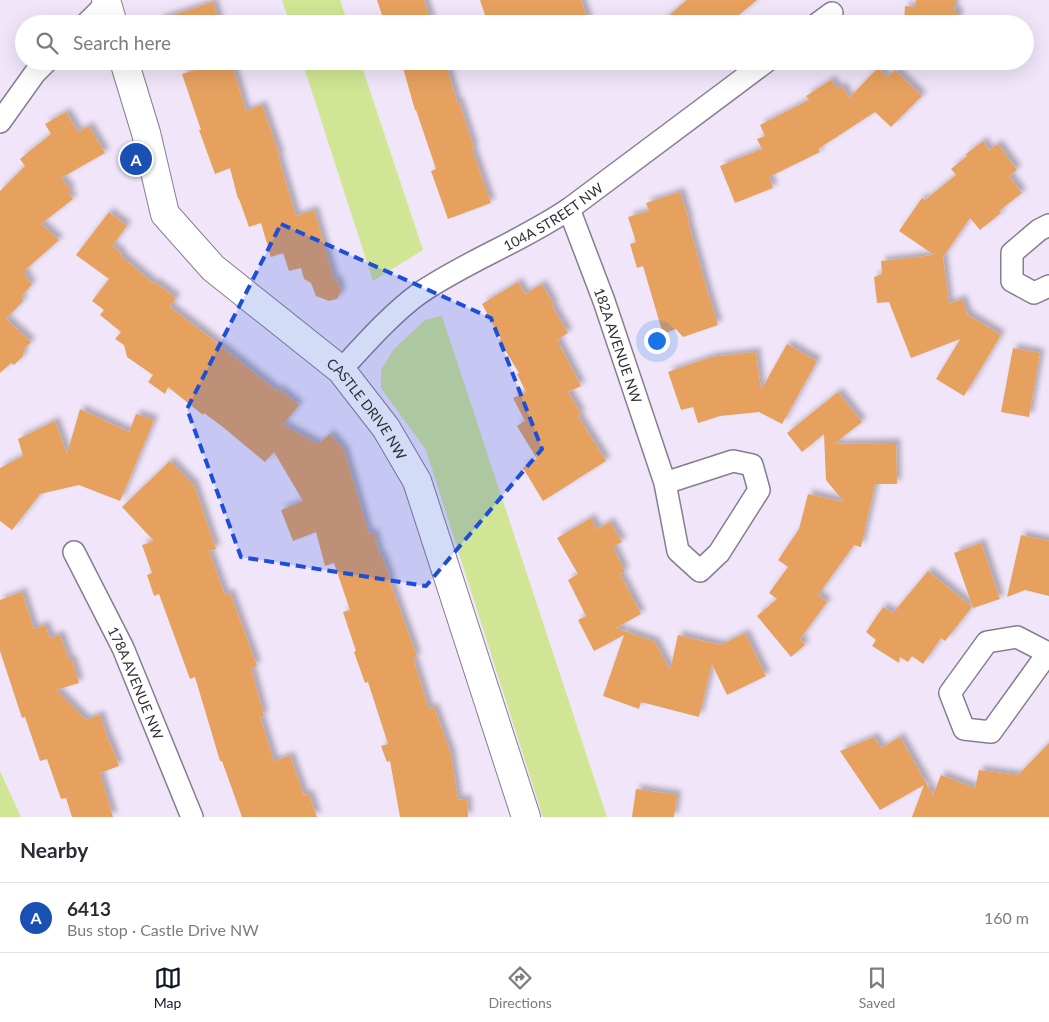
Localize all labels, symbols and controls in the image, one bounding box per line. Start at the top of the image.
search box [15,15,1034,70]
icon: search [33,29,61,57]
text: Search here [73,31,171,54]
pin: A [120,140,152,178]
street label: 104A STREET NW [500,178,606,254]
street label: 182A AVENUE NW [591,285,646,406]
your location [644,328,670,354]
street label: CASTLE DRIVE NW [324,354,411,463]
street label: 178A AVENUE NW [105,624,168,742]
text: Nearby [20,837,88,862]
text: 6413 [67,897,111,920]
text: A [30,908,42,927]
text: 160 m [984,908,1029,927]
text: Bus stop · Castle Drive NW [67,920,259,939]
tab: Map [154,964,182,1011]
tab: Directions [489,964,552,1011]
tab: Saved [859,964,895,1011]

